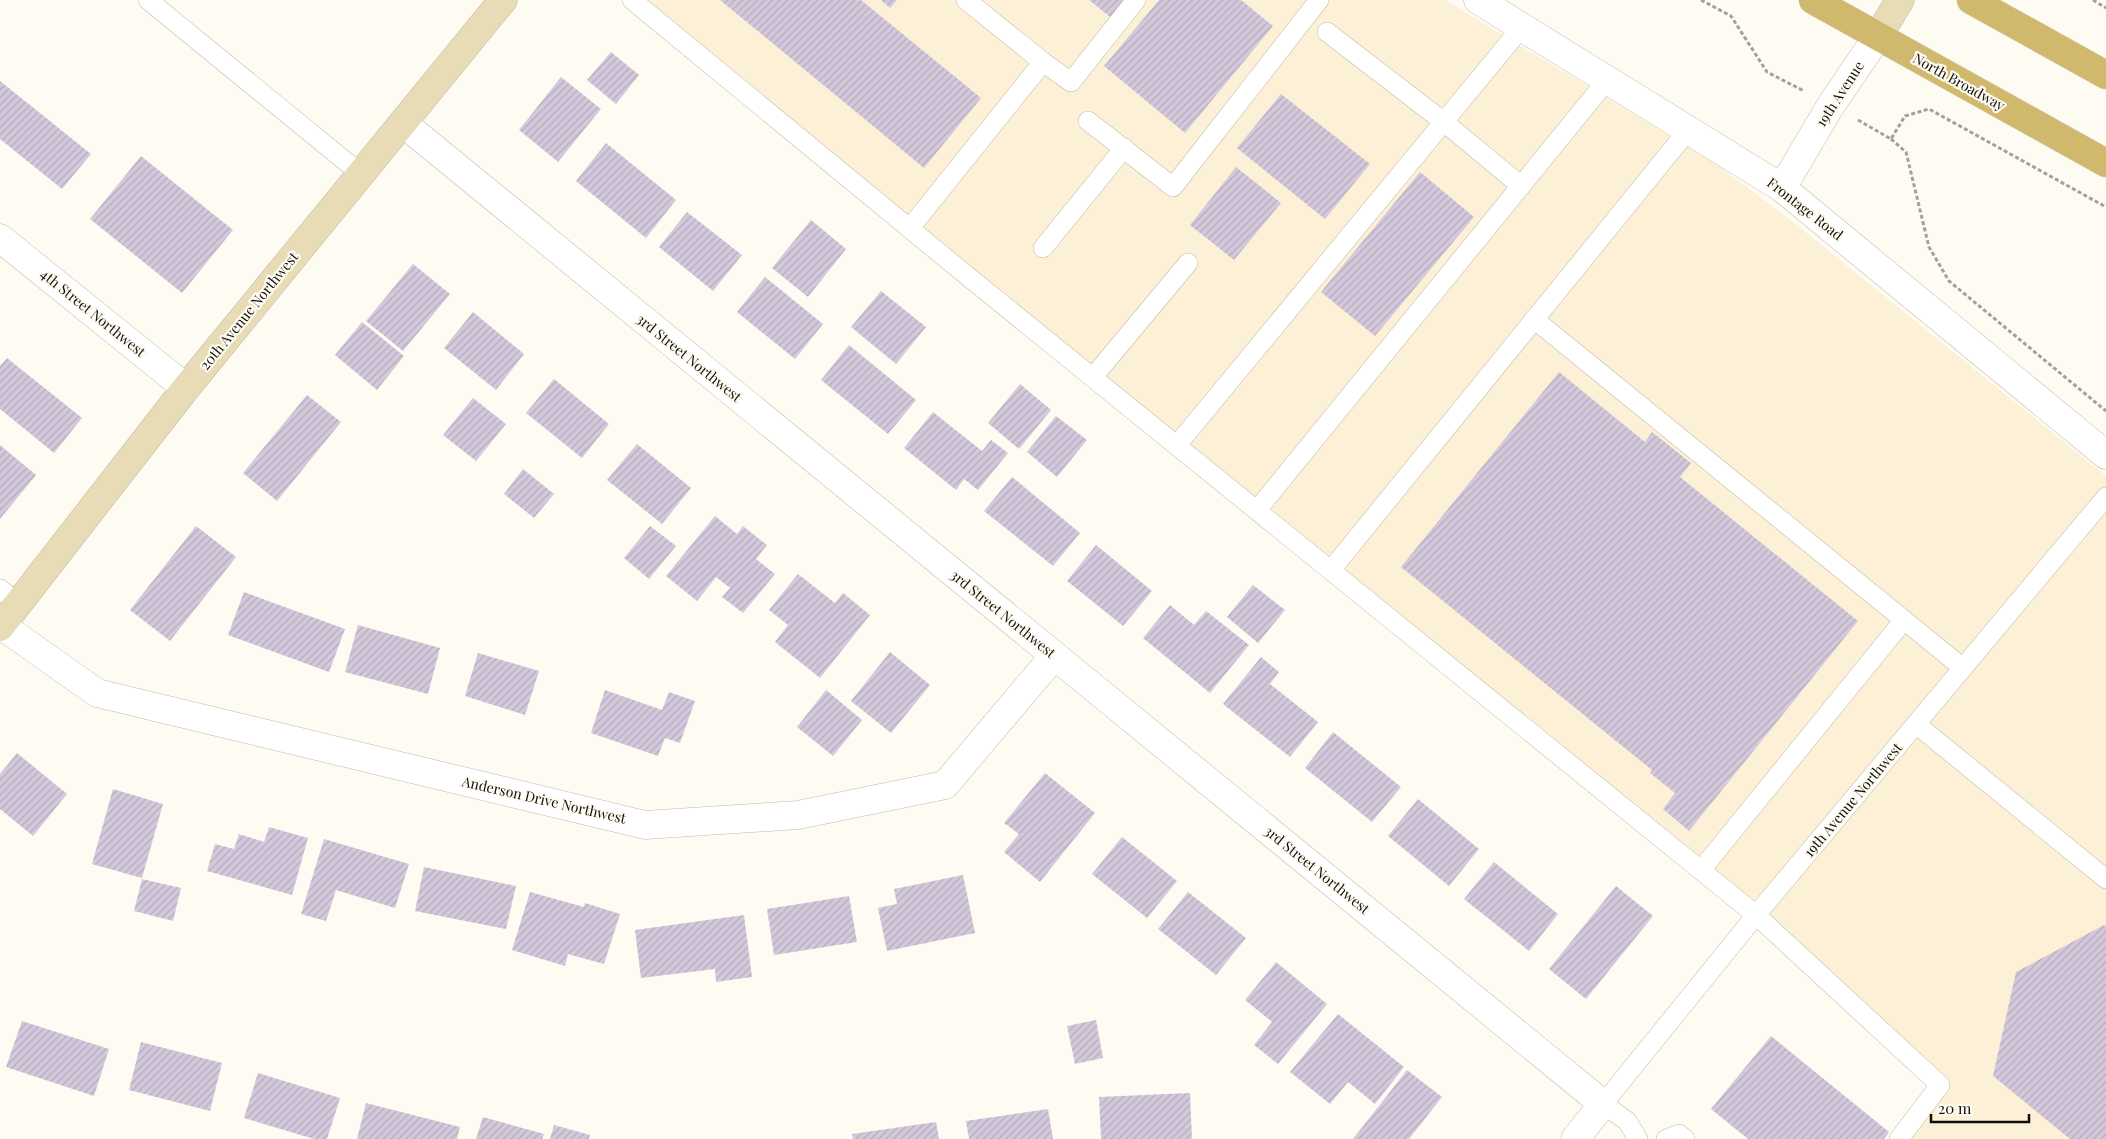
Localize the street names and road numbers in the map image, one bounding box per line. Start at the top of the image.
street label: North Broadway [1910,48,2009,115]
street label: 19th Avenue [1811,57,1868,130]
street label: Frontage Road [1763,173,1847,244]
street label: 20th Avenue Northwest [195,247,303,374]
street label: 4th Street Northwest [37,264,151,362]
street label: 3rd Street Northwest [633,309,747,407]
street label: 3rd Street Northwest [947,565,1061,663]
street label: 19th Avenue Northwest [1799,738,1907,861]
street label: Anderson Drive Northwest [459,771,629,828]
street label: 3rd Street Northwest [1261,821,1375,919]

